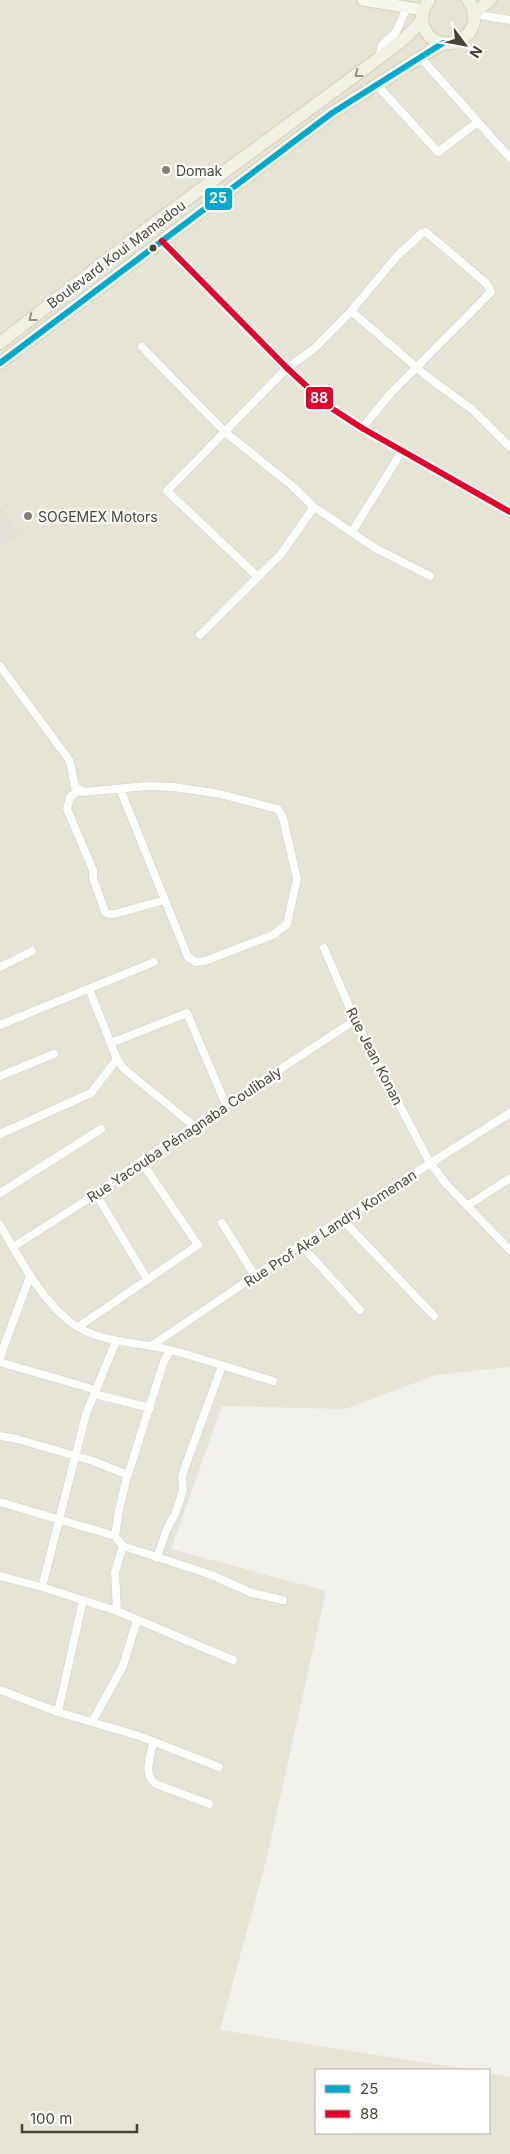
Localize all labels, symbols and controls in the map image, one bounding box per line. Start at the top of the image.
north arrow [440,20,490,70]
text: N [466,43,486,61]
one-way arrow [354,68,364,77]
place label: Domak [176,162,223,179]
marker: Domak [160,164,172,176]
line badge: 25 [204,187,233,211]
text: 25 [209,189,227,206]
street label: Boulevard Koui Mamadou [43,196,189,312]
unlabelled marker [148,243,158,253]
one-way arrow [28,312,38,321]
line badge: 88 [305,386,334,410]
text: 88 [310,389,328,406]
place label: SOGEMEX Motors [38,508,158,525]
marker: SOGEMEX Motors [22,510,34,522]
street label: Rue Jean Konan [343,1004,407,1108]
street label: Rue Yacouba Pénagnaba Coulibaly [84,1062,285,1206]
street label: Rue Prof Aka Landry Komenan [241,1166,419,1290]
legend [315,2069,490,2134]
text: 25 [360,2079,378,2098]
scale bar [22,2102,138,2134]
text: 88 [360,2104,379,2123]
text: 100 m [30,2109,72,2128]

